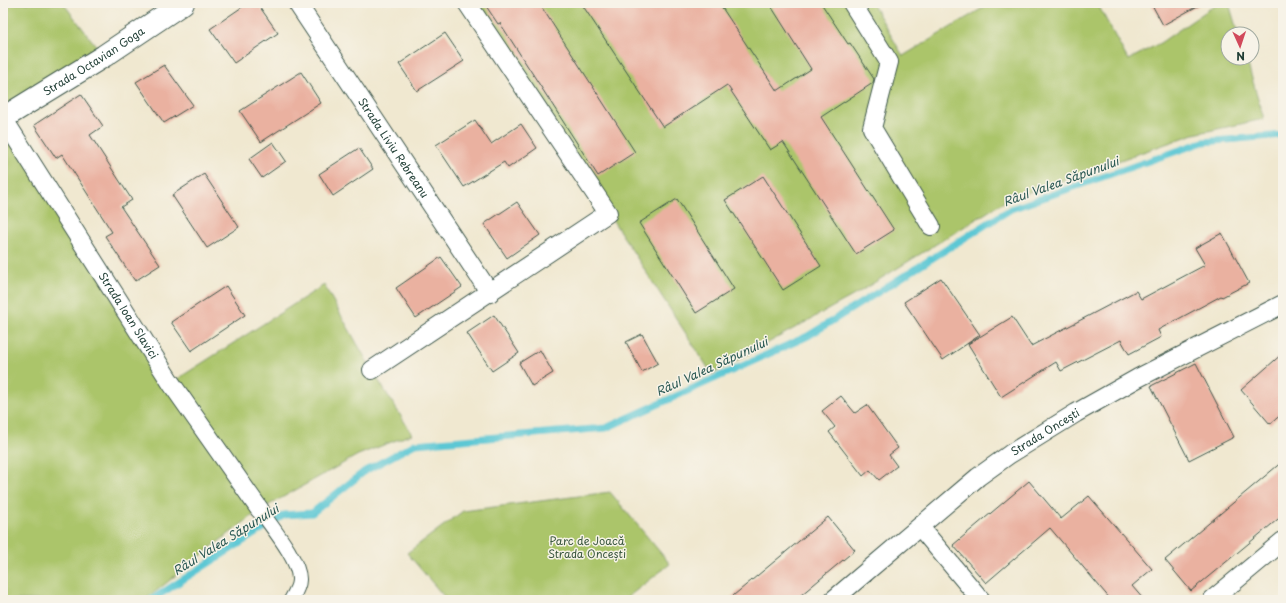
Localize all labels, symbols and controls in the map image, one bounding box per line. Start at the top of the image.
street label: Strada Octavian Goga [39,22,148,100]
north arrow [1220,26,1260,66]
text: N [1235,48,1245,65]
street label: Strada Liviu Rebreanu [354,94,433,201]
water label: Râul Valea Săpunului [1000,151,1122,210]
street label: Strada Ioan Slavici [95,269,163,362]
water label: Râul Valea Săpunului [653,332,772,400]
street label: Strada Oncești [1007,404,1082,460]
water label: Râul Valea Săpunului [169,498,283,579]
park label: Parc de Joacă Strada Oncești [548,532,626,562]

